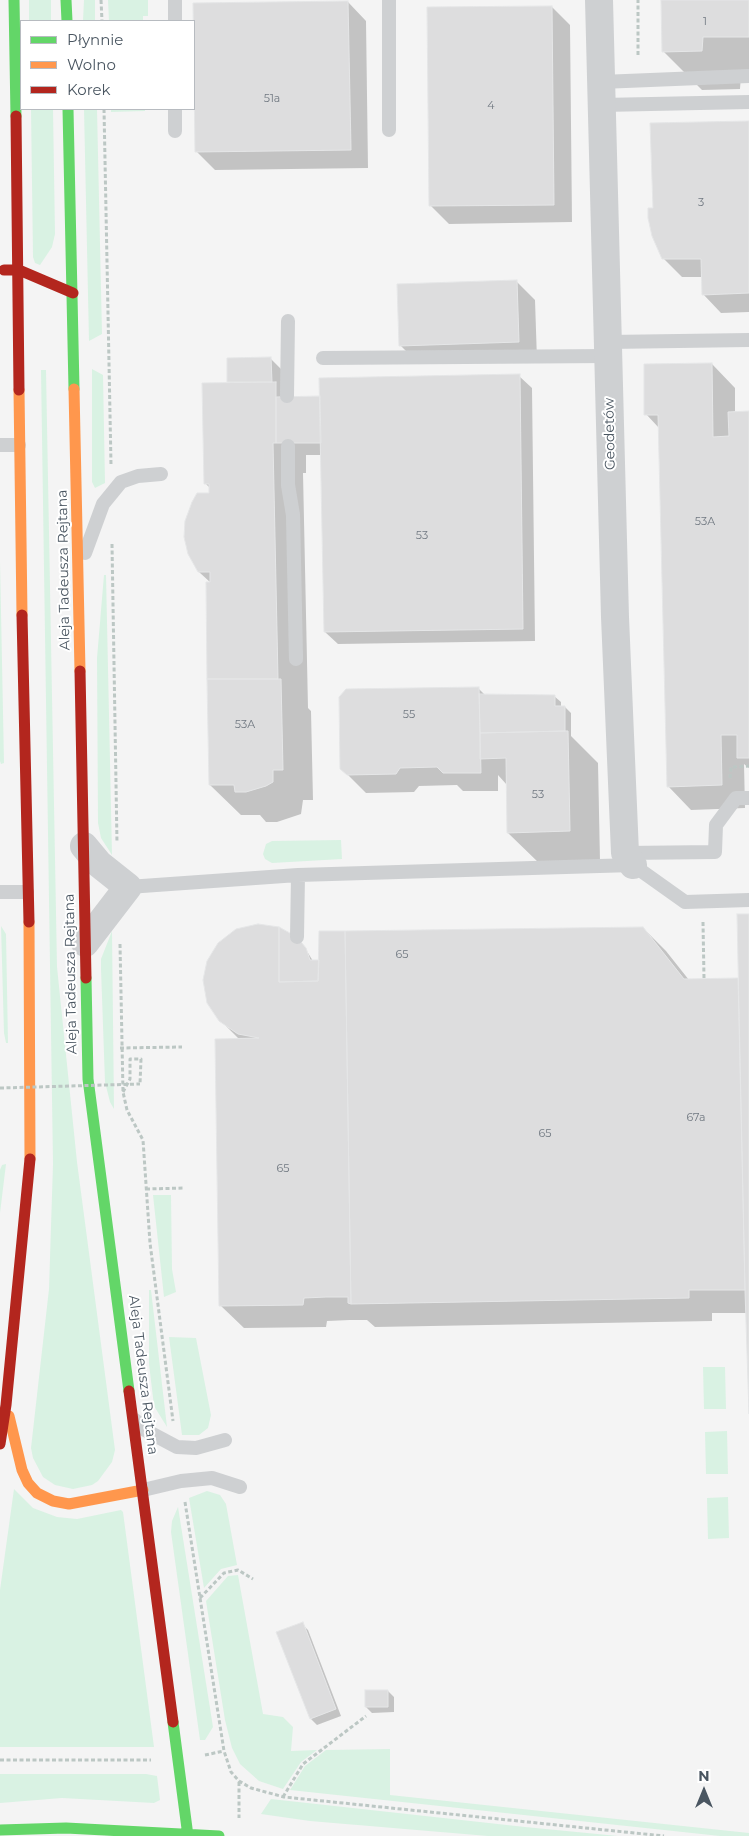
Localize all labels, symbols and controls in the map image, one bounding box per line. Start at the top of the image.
house number: 1 [703,15,707,29]
legend [20,20,195,110]
text: Płynnie [67,30,123,49]
text: Wolno [67,55,116,74]
text: Korek [67,80,111,99]
house number: 51a [264,92,280,106]
house number: 4 [487,99,495,113]
house number: 3 [698,196,704,210]
street label: Geodetów [601,398,619,470]
street label: Aleja Tadeusza Rejtana [54,489,74,651]
house number: 53A [695,515,715,529]
house number: 53 [416,529,428,543]
house number: 55 [403,708,415,722]
house number: 53A [235,718,255,732]
house number: 53 [532,788,544,802]
street label: Aleja Tadeusza Rejtana [61,893,81,1055]
house number: 65 [396,948,408,962]
house number: 67a [686,1111,706,1125]
house number: 65 [539,1127,551,1141]
house number: 65 [277,1162,289,1176]
street label: Aleja Tadeusza Rejtana [125,1294,161,1456]
north arrow [679,1766,729,1816]
text: N [698,1767,710,1785]

